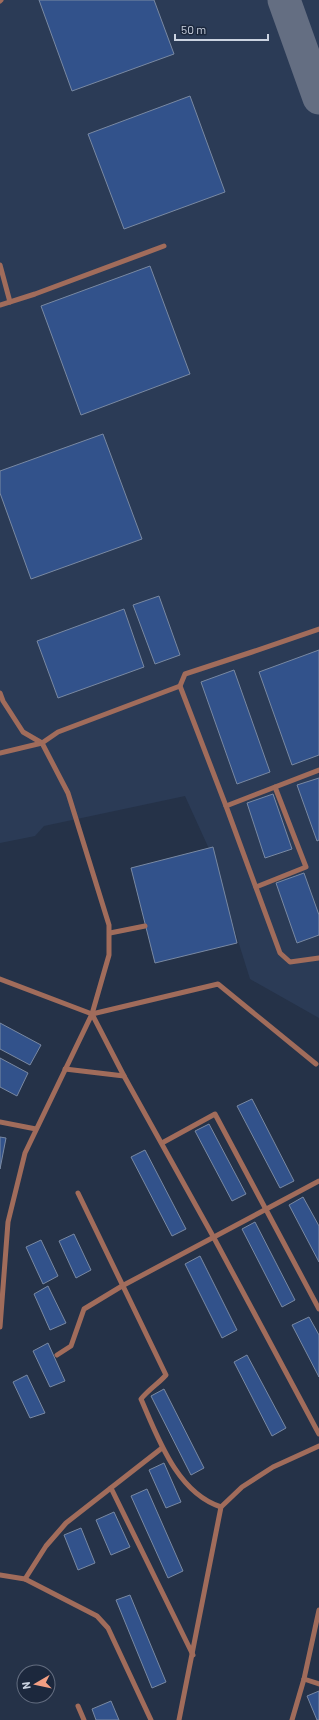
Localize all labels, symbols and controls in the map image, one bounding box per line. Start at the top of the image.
scale bar [175,16,268,42]
text: 50 m [181,22,206,36]
north arrow [16,1664,56,1704]
text: N [19,1681,33,1690]

